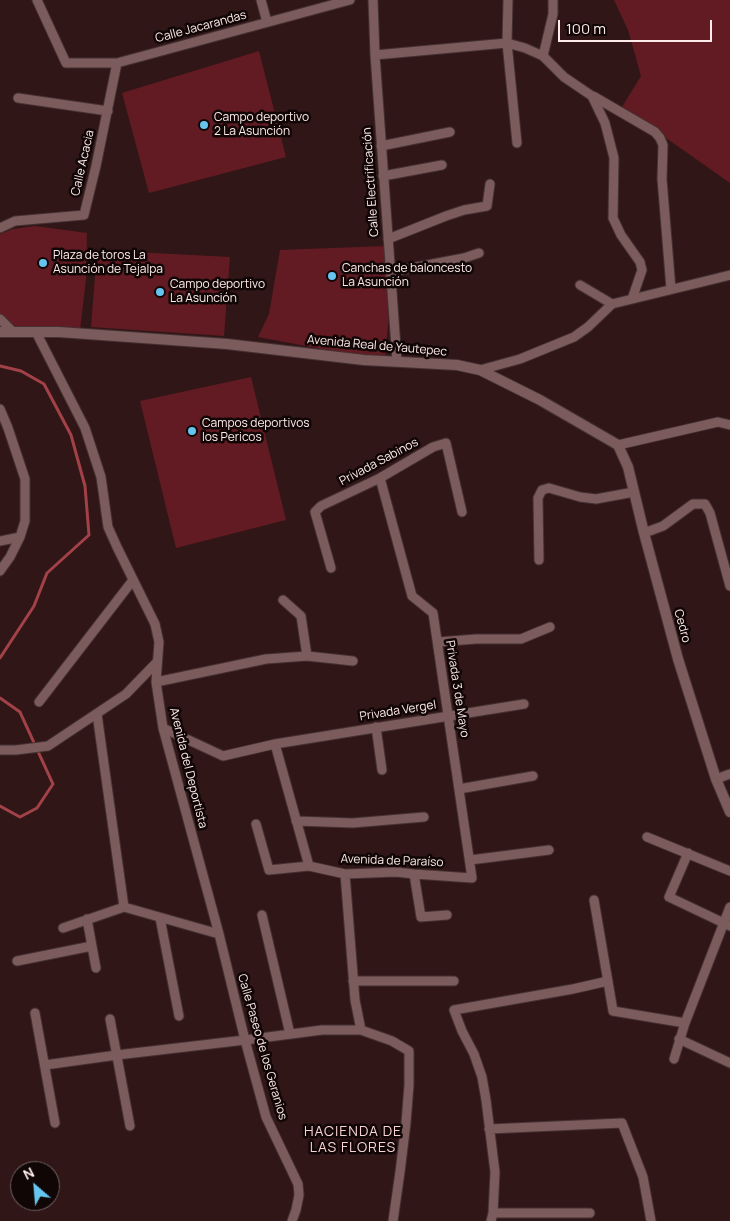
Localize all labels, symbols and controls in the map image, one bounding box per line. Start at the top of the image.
street label: Calle Jacarandas [154,8,248,46]
scale bar [560,10,714,42]
text: 100 m [566,18,606,39]
place label: Campo deportivo 2 La Asunción [214,111,309,139]
marker: Campo deportivo 2 La Asunción [198,119,210,131]
street label: Calle Electrificación [360,127,382,237]
street label: Calle Acacia [68,129,98,197]
place label: Plaza de toros La Asunción de Tejalpa [53,249,163,277]
marker: Plaza de toros La Asunción de Tejalpa [37,257,49,269]
place label: Canchas de baloncesto La Asunción [342,262,472,290]
marker: Canchas de baloncesto La Asunción [326,270,338,282]
place label: Campo deportivo La Asunción [170,278,265,306]
marker: Campo deportivo La Asunción [154,286,166,298]
street label: Avenida Real de Yautepec [306,333,448,359]
place label: Campos deportivos los Pericos [202,417,310,445]
marker: Campos deportivos los Pericos [186,425,198,437]
street label: Privada Sabinos [337,435,421,489]
street label: Cedro [671,608,693,644]
street label: Privada 3 de Mayo [442,639,472,739]
street label: Privada Vergel [359,698,437,724]
street label: Avenida del Deportista [166,706,210,830]
street label: Avenida de Paraíso [340,852,444,870]
street label: Calle Paseo de los Geranios [234,972,290,1122]
district label: HACIENDA DE LAS FLORES [303,1124,403,1156]
north arrow [10,1161,60,1211]
text: N [20,1162,37,1184]

